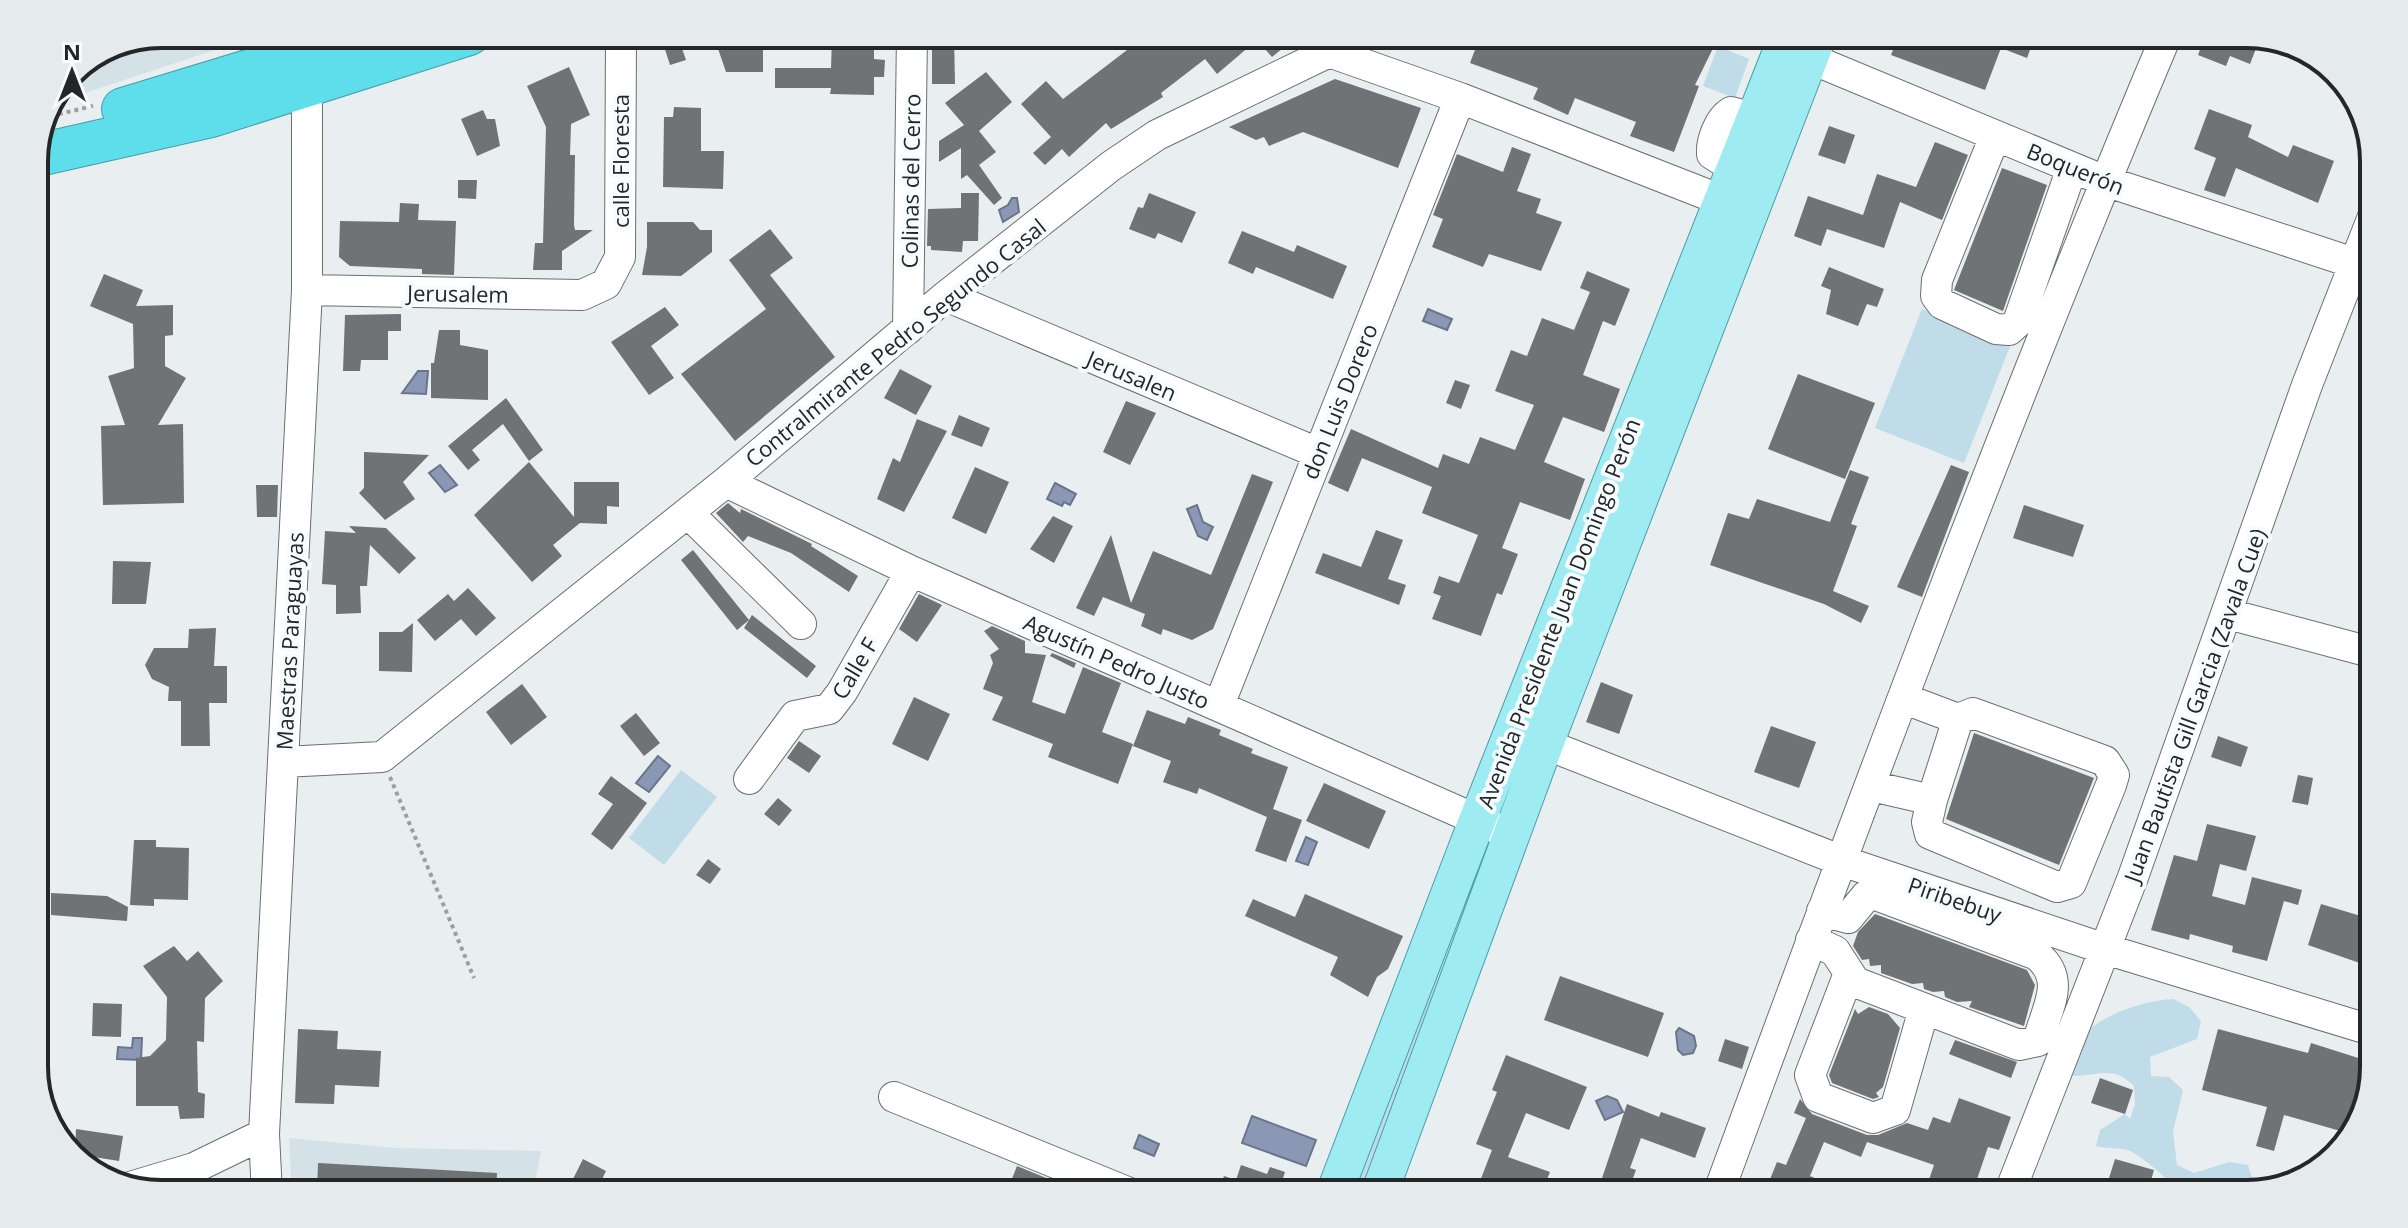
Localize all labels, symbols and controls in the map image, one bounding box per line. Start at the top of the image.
north arrow [32,32,112,112]
text: N [63,36,81,66]
street label: Colinas del Cerro [893,93,927,269]
street label: calle Floresta [605,94,635,228]
street label: Boquerón [2023,135,2129,201]
street label: Contralmirante Pedro Segundo Casal [738,211,1052,473]
street label: Jerusalem [405,277,509,309]
street label: don Luis Dorero [1294,319,1384,483]
street label: Jerusalen [1081,342,1182,407]
street label: Avenida Presidente Juan Domingo Perón [1470,414,1646,812]
street label: Juan Bautista Gill Garcia (Zavala Cue) [2115,524,2272,888]
street label: Maestras Paraguayas [268,531,310,751]
street label: Agustín Pedro Justo [1019,607,1215,715]
street label: Calle F [824,632,884,704]
street label: Piribebuy [1904,869,2007,929]

